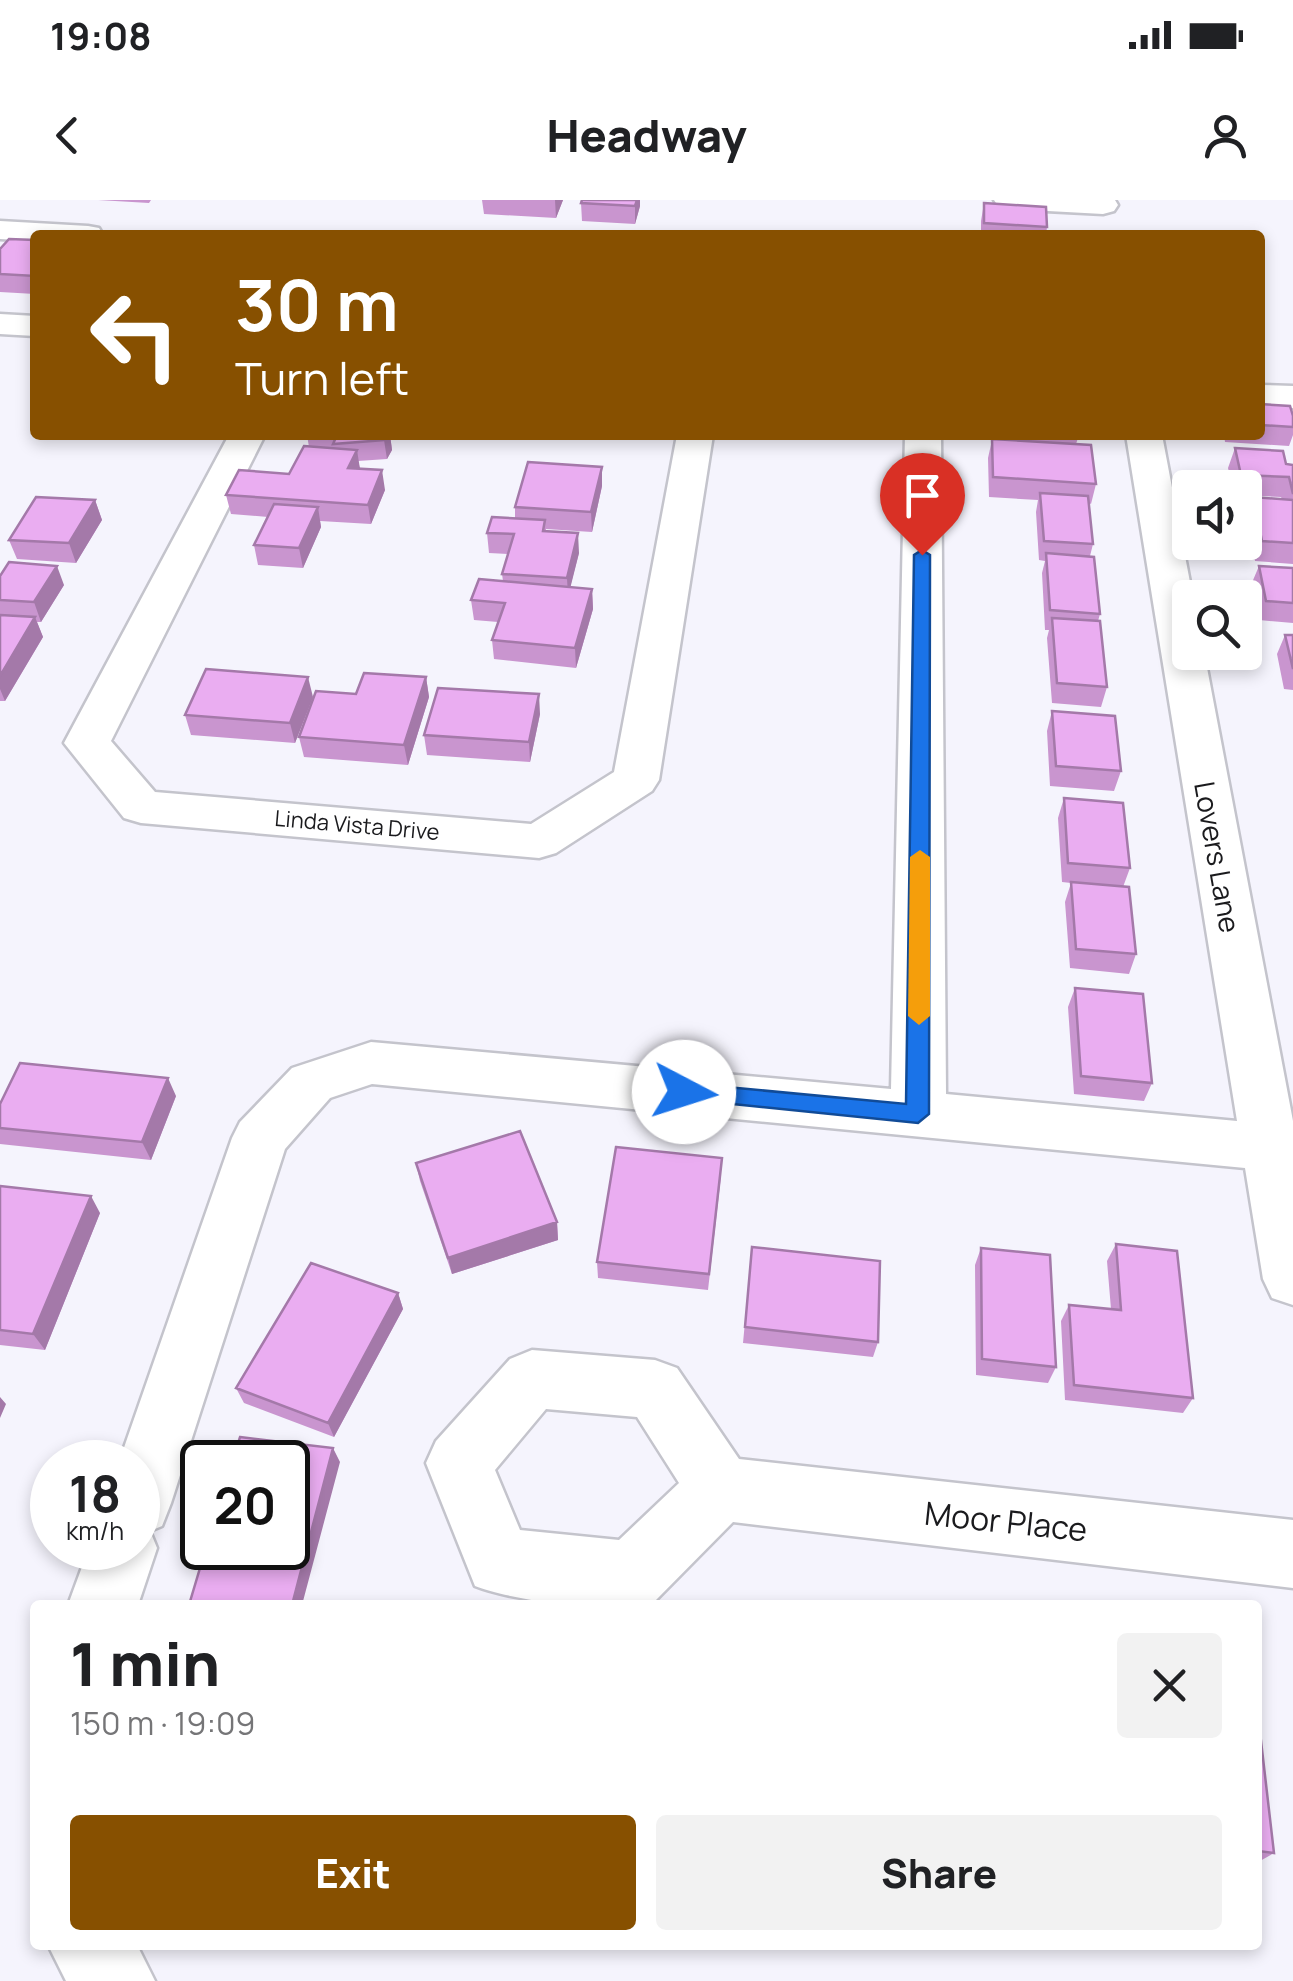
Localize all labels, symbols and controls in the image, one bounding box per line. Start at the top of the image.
text: 19:08 [50,9,152,61]
text: Headway [546,104,747,166]
icon: back [40,108,95,163]
icon: person [1198,108,1253,163]
text: 30 m [235,256,399,352]
icon: left [70,270,200,400]
text: Turn left [235,347,409,409]
pin [880,453,965,556]
icon: arrive [895,468,950,523]
map controls [1172,470,1262,670]
button: sound [1172,470,1262,560]
button: search [1172,580,1262,670]
street label: Lovers Lane [1186,778,1250,936]
street label: Linda Vista Drive [273,803,441,847]
position arrow [632,1040,736,1144]
speed limit sign: 20 [180,1440,310,1570]
text: 18 [69,1459,121,1527]
street label: Moor Place [923,1491,1089,1551]
text: km/h [66,1513,124,1548]
text: 1 min [70,1622,220,1704]
button: close [1117,1633,1222,1738]
text: 150 m · 19:09 [70,1701,255,1745]
button: Exit [70,1815,636,1930]
button: Share [656,1815,1222,1930]

